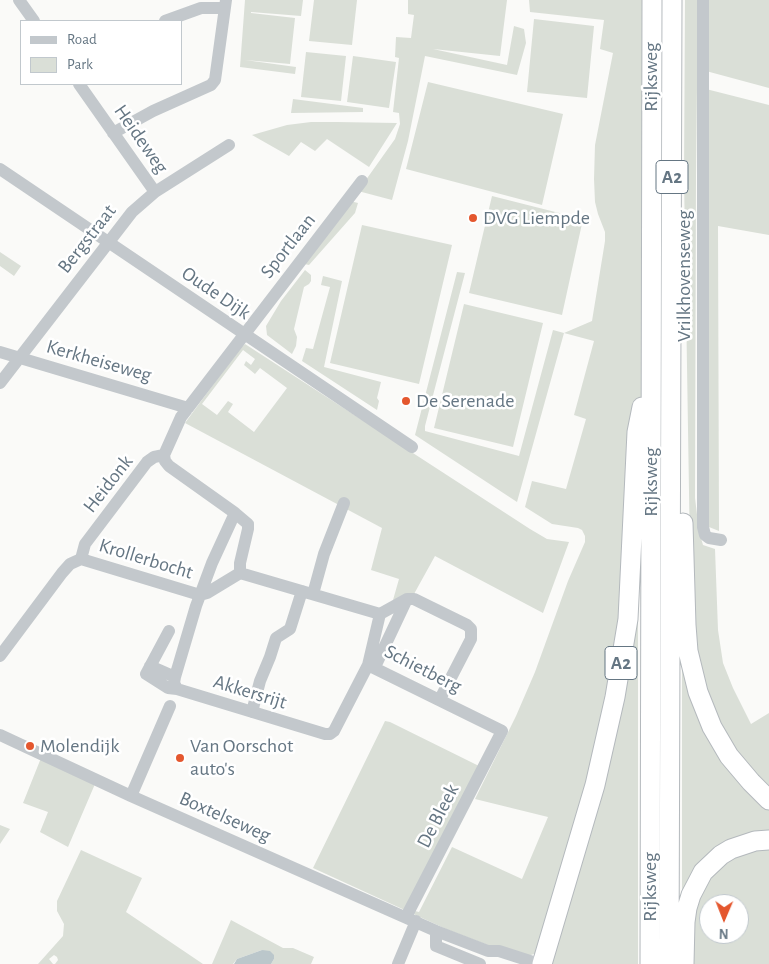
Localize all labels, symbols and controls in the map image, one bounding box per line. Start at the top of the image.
legend [20,20,182,85]
text: Road [67,32,97,47]
street label: Rijksweg [639,42,663,112]
text: Park [67,57,93,72]
street label: Heideweg [109,100,173,178]
road number: A2 [656,160,688,193]
street label: Bergstraat [53,200,121,278]
place label: DVG Liempde [483,206,590,230]
street label: Sportlaan [255,209,321,283]
street label: Vrilkhovenseweg [672,210,696,342]
marker: DVG Liempde [467,212,479,224]
street label: Oude Dijk [177,261,255,325]
street label: Kerkheiseweg [44,335,154,387]
place label: De Serenade [416,389,514,413]
marker: De Serenade [400,395,412,407]
street label: Rijksweg [639,447,663,517]
street label: Heidonk [78,450,138,518]
street label: Krollerbocht [96,533,196,585]
street label: Schietberg [380,639,466,699]
road number: A2 [605,646,637,680]
street label: Akkersrijt [210,669,290,715]
place label: Molendijk [40,734,119,758]
place label: Van Oorschot auto's [190,734,293,781]
marker: Molendijk [24,740,36,752]
marker: Van Oorschot auto's [174,752,186,764]
street label: De Bleek [412,780,464,852]
street label: Boxtelseweg [176,786,274,848]
street label: Rijksweg [638,852,662,922]
north arrow [699,894,749,944]
text: N [719,926,729,940]

